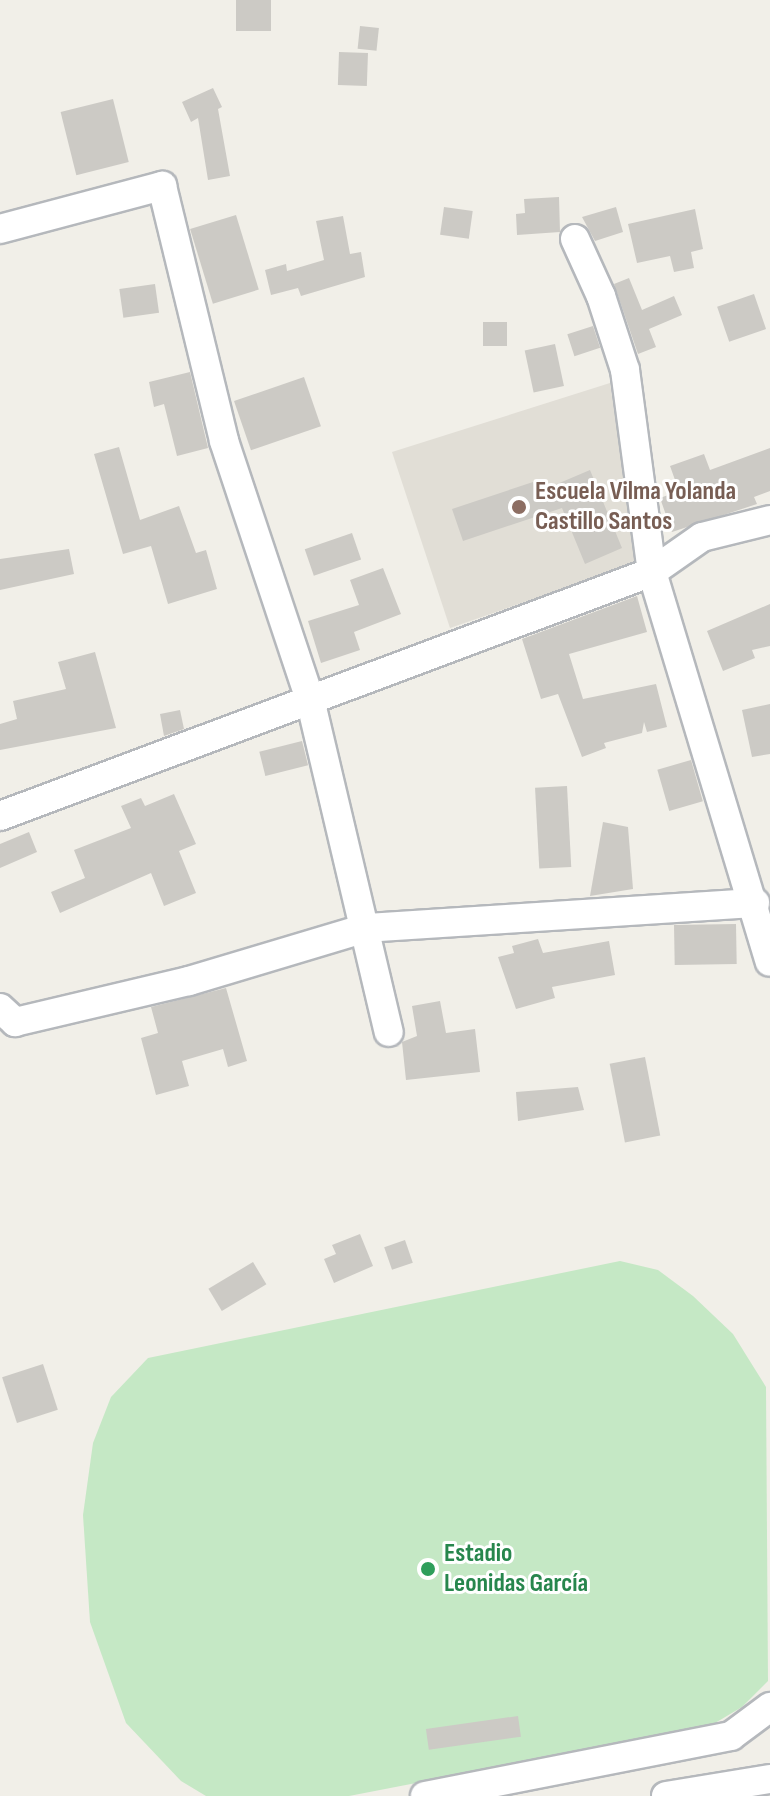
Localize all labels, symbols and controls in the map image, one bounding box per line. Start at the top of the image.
place label: Escuela Vilma Yolanda Castillo Santos [535,476,736,538]
marker: Escuela Vilma Yolanda Castillo Santos [510,498,528,516]
place label: Estadio Leonidas García [444,1538,588,1600]
marker: Estadio Leonidas García [419,1560,437,1578]

